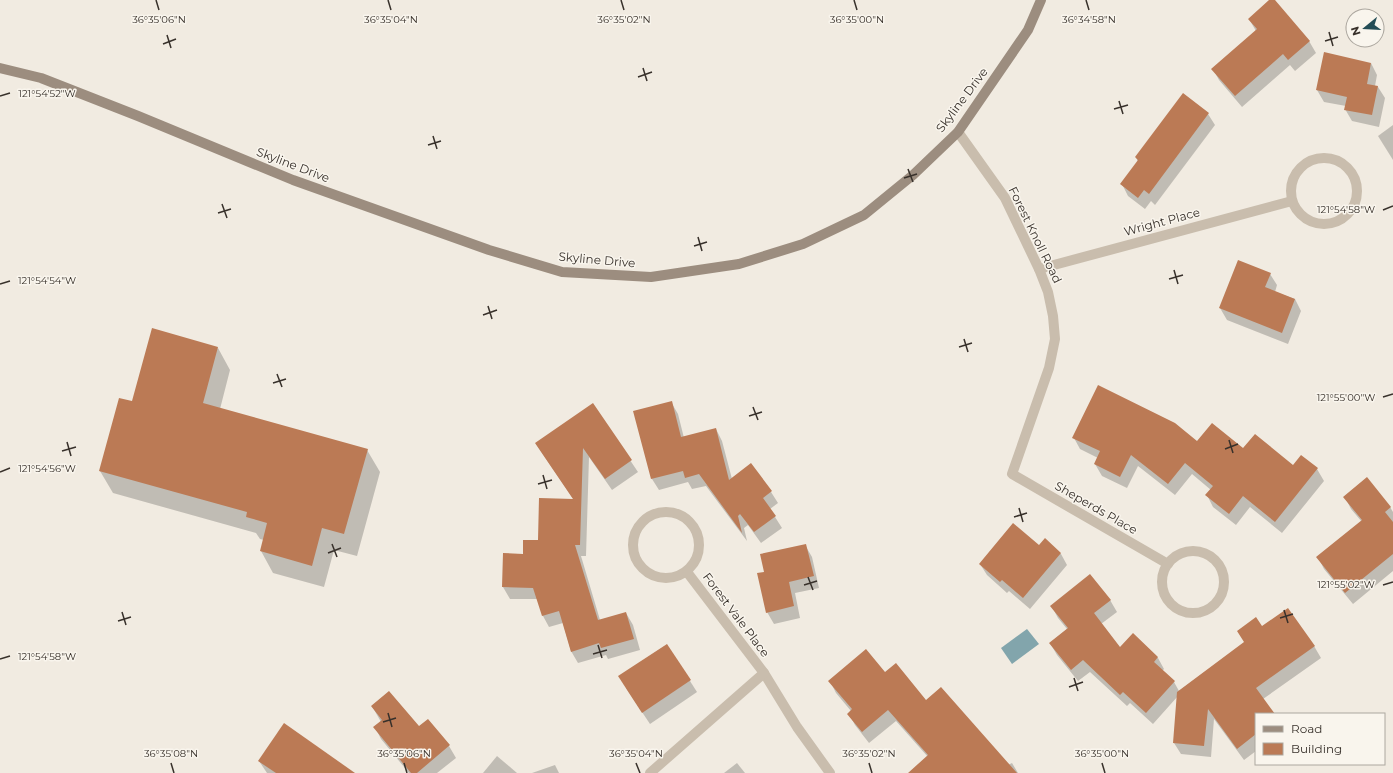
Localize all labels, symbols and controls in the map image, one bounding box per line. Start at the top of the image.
north arrow [1345,8,1385,48]
text: 36°35'06"N [132,13,186,26]
text: 36°35'04"N [364,13,418,26]
text: 36°35'02"N [597,13,651,26]
text: 36°35'00"N [830,13,884,26]
text: 36°34'58"N [1062,13,1116,26]
text: N [1347,25,1364,37]
street label: Skyline Drive [932,64,991,135]
text: 121°54'52"W [18,87,76,100]
street label: Skyline Drive [254,144,332,185]
street label: Forest Knoll Road [1006,184,1065,286]
text: 121°54'58"W [1317,203,1375,216]
street label: Wright Place [1122,204,1201,239]
street label: Skyline Drive [558,249,636,270]
text: 121°54'54"W [18,274,76,287]
text: 121°55'00"W [1317,391,1375,404]
text: 121°54'56"W [18,462,76,475]
street label: Sheperds Place [1052,478,1140,537]
street label: Forest Vale Place [700,569,773,660]
text: 121°55'02"W [1317,578,1375,591]
text: 121°54'58"W [18,650,76,663]
legend [1255,713,1385,765]
text: Road [1291,721,1322,736]
text: Building [1291,741,1342,756]
text: 36°35'08"N [144,747,198,760]
text: 36°35'06"N [377,747,431,760]
text: 36°35'04"N [609,747,663,760]
text: 36°35'02"N [842,747,896,760]
text: 36°35'00"N [1075,747,1129,760]

